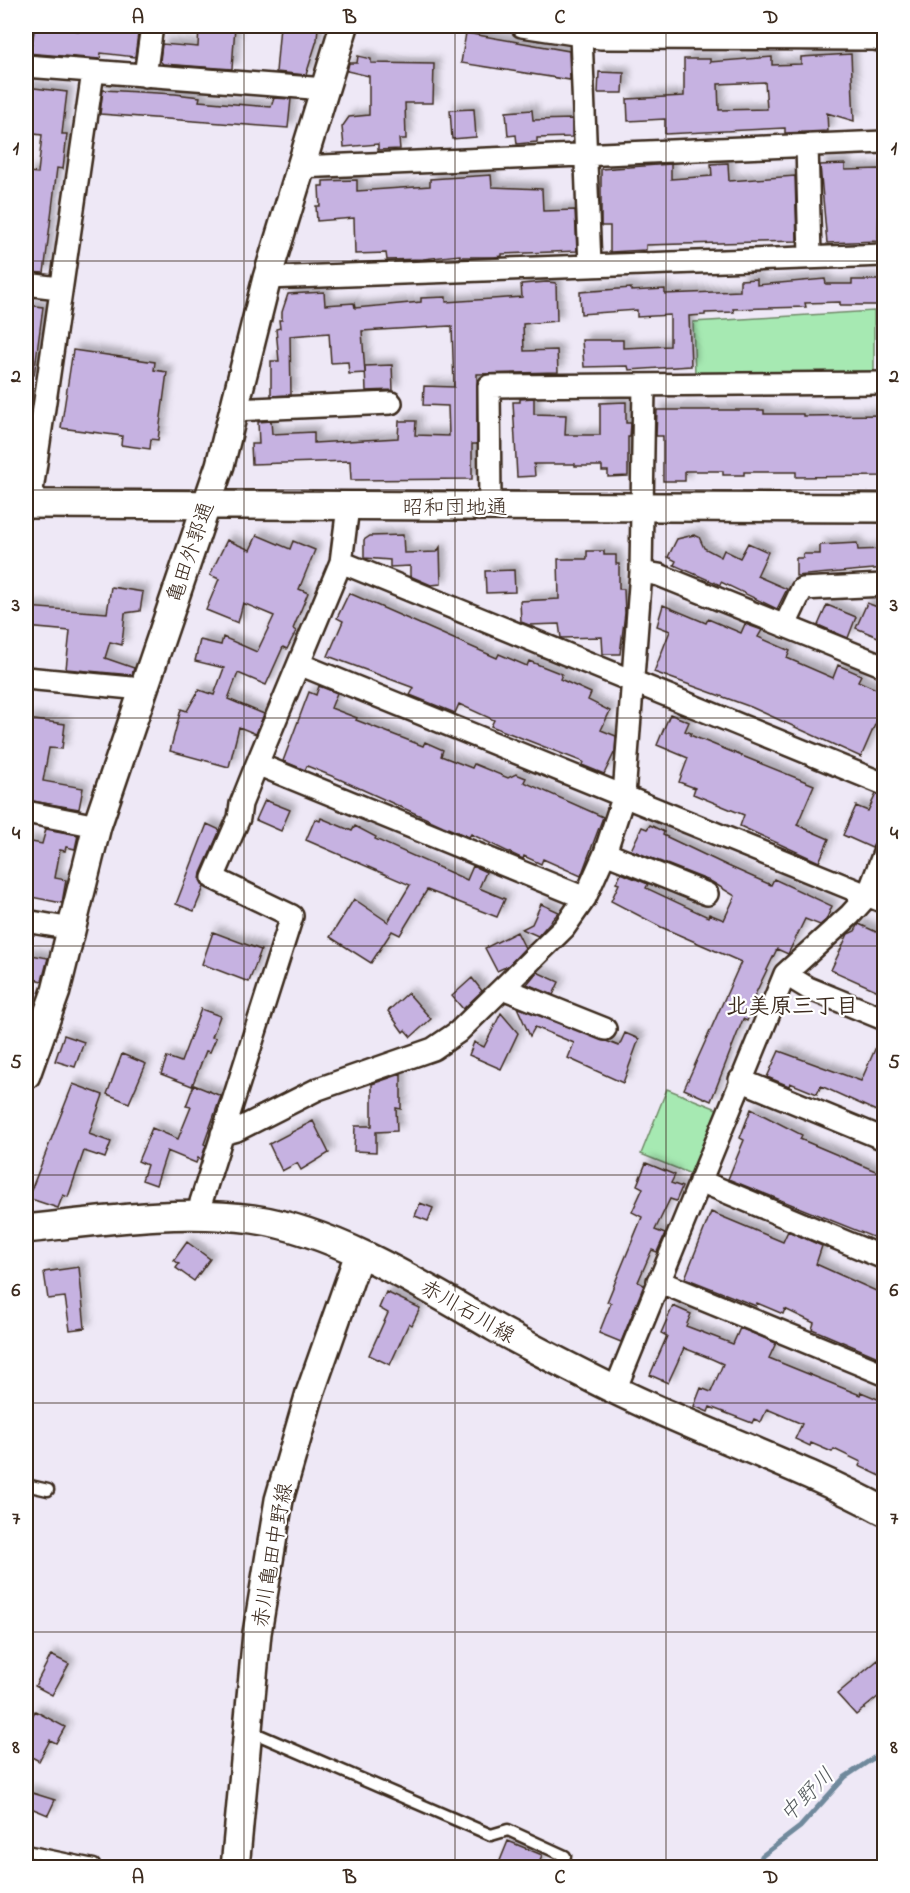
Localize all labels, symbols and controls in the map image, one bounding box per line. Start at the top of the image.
text: A [132,4,144,33]
text: B [342,4,357,33]
text: C [555,4,566,33]
text: D [763,4,778,33]
text: 1 [13,135,20,164]
text: 1 [891,135,898,164]
text: 2 [10,363,21,392]
text: 2 [888,363,899,392]
street label: 昭和団地通 [403,494,508,524]
street label: 亀田外郭通 [161,498,223,607]
text: 3 [11,592,20,621]
text: 3 [889,592,898,621]
text: 4 [12,820,21,849]
text: 4 [890,820,899,849]
district label: 北美原三丁目 [726,992,858,1024]
text: 5 [10,1049,22,1078]
text: 5 [888,1049,900,1078]
street label: 赤川石川線 [414,1273,520,1352]
text: 6 [12,1277,21,1306]
text: 6 [890,1277,899,1306]
street label: 赤川亀田中野線 [246,1480,302,1630]
text: 7 [12,1505,21,1534]
text: 7 [890,1505,899,1534]
text: 8 [11,1734,20,1763]
text: 8 [889,1734,898,1763]
water label: 中野川 [773,1761,843,1831]
text: A [132,1864,144,1893]
text: B [342,1864,357,1893]
text: C [555,1864,566,1893]
text: D [763,1864,778,1893]

